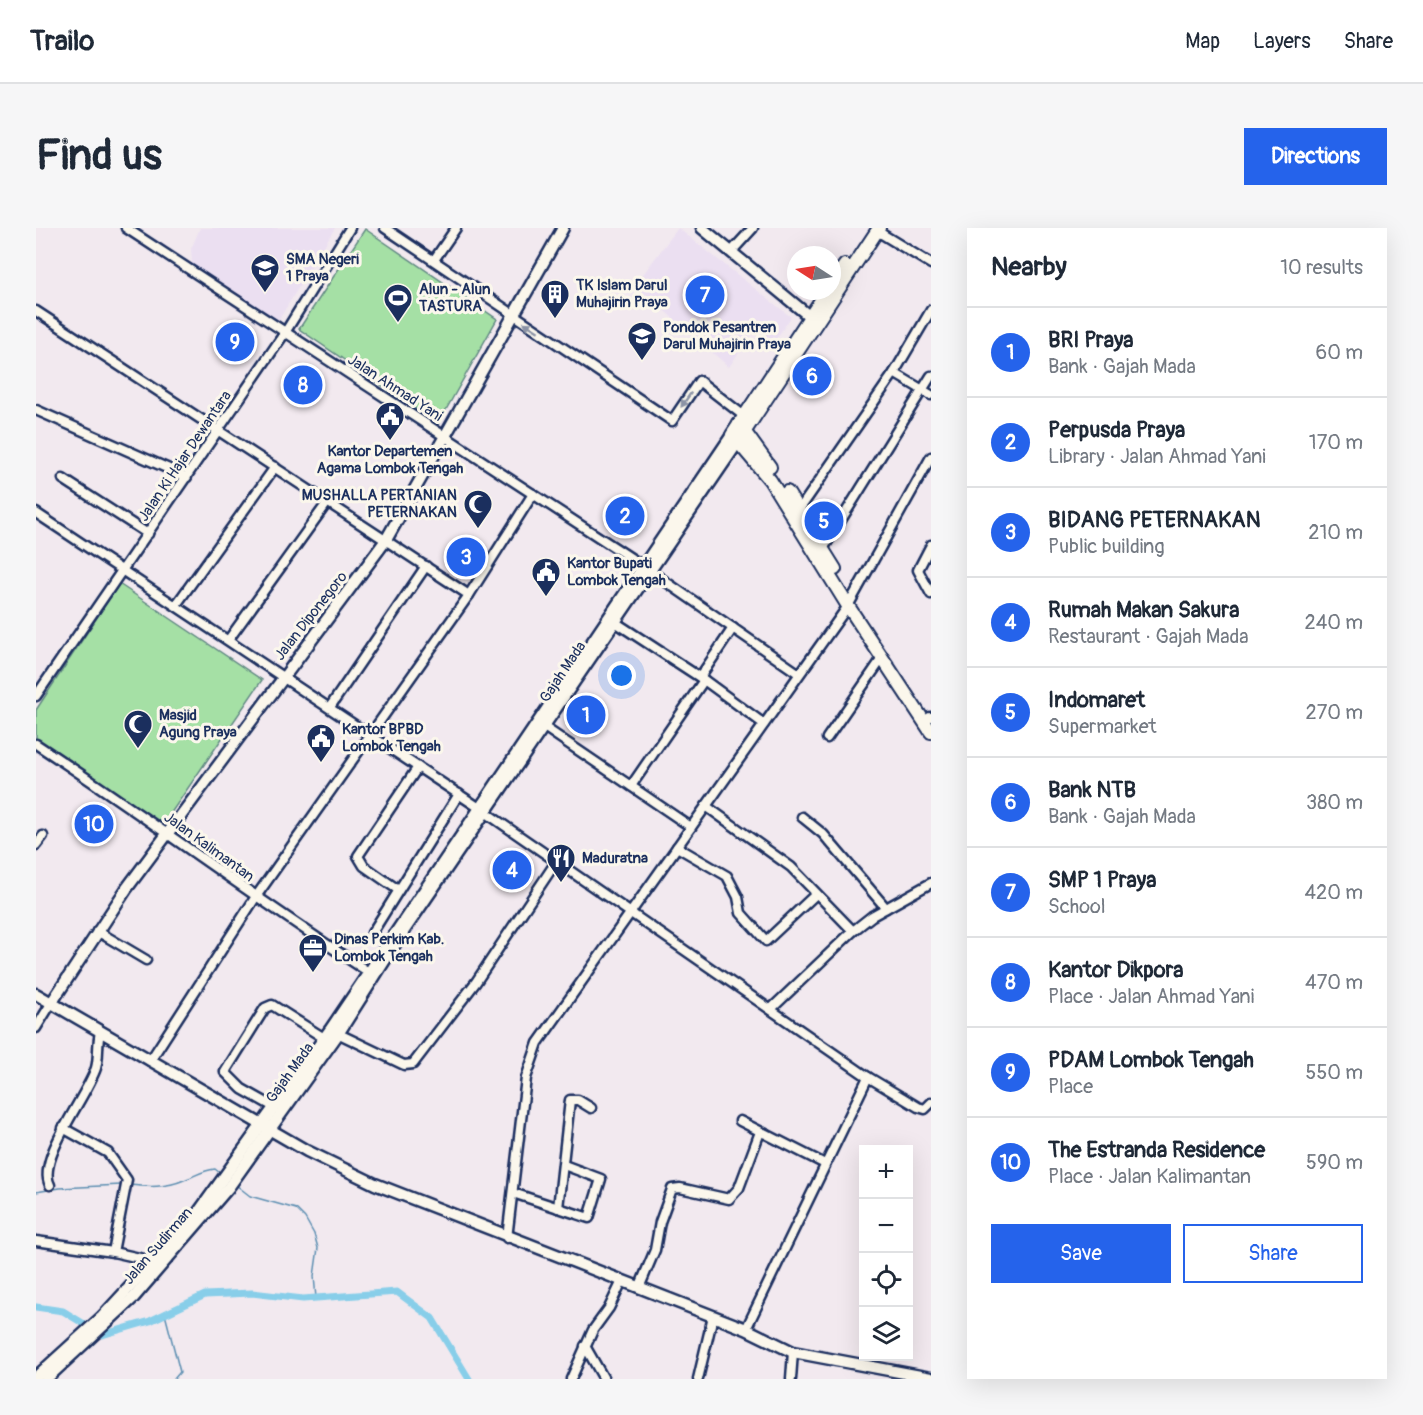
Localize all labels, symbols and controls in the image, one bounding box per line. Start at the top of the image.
text: Trailo [30,24,94,59]
text: Map [1185,28,1220,55]
text: Layers [1253,28,1311,55]
text: Share [1344,28,1393,55]
button: Directions [1244,128,1387,185]
text: Find us [36,130,162,182]
north arrow [787,246,841,300]
place label: SMA Negeri 1 Praya [286,250,359,286]
text: Nearby [991,251,1067,283]
school or university icon: SMA Negeri 1 Praya [249,252,281,294]
text: 10 results [1280,255,1363,280]
pin: 7 [686,272,724,318]
place label: TK Islam Darul Muhajirin Praya [575,276,668,312]
building icon: TK Islam Darul Muhajirin Praya [539,278,571,320]
place label: Alun - Alun TASTURA [418,280,491,316]
sports icon: Alun - Alun TASTURA [382,282,414,324]
place label: Pondok Pesantren Darul Muhajirin Praya [663,318,791,354]
pin: 9 [216,320,254,364]
school or university icon: Pondok Pesantren Darul Muhajirin Praya [626,320,658,362]
one-way arrow [523,321,539,332]
text: BRI Praya [1048,326,1134,354]
text: 1 [1007,340,1014,365]
text: 60 m [1316,340,1363,365]
street label: Jalan Ahmad Yani [344,350,446,426]
pin: 6 [792,354,832,398]
text: Bank · Gajah Mada [1048,354,1196,379]
pin: 8 [284,362,322,408]
street label: Jalan Ki Hajar Dewantara [134,387,236,525]
one-way arrow [680,392,692,408]
public building icon: Kantor Departemen Agama Lombok Tengah [374,400,406,442]
text: Perpusda Praya [1048,416,1185,444]
text: 2 [1005,430,1016,455]
text: 170 m [1309,430,1363,455]
place label: Kantor Departemen Agama Lombok Tengah [317,442,463,478]
text: Library · Jalan Ahmad Yani [1048,444,1266,469]
place label: MUSHALLA PERTANIAN PETERNAKAN [302,486,457,522]
mosque icon: MUSHALLA PERTANIAN PETERNAKAN [462,488,494,530]
pin: 2 [606,494,644,538]
pin: 5 [804,498,844,544]
text: BIDANG PETERNAKAN [1048,506,1261,534]
text: 3 [1005,520,1016,545]
text: 210 m [1308,520,1363,545]
pin: 3 [446,534,486,580]
text: Public building [1048,534,1164,559]
place label: Kantor Bupati Lombok Tengah [567,554,666,590]
public building icon: Kantor Bupati Lombok Tengah [530,556,562,598]
street label: Jalan Diponegoro [270,568,352,664]
text: Rumah Makan Sakura [1048,596,1239,624]
text: 4 [1005,610,1016,635]
text: 240 m [1304,610,1363,635]
text: Restaurant · Gajah Mada [1048,624,1249,649]
street label: Gajah Mada [536,638,590,706]
your location [607,661,636,690]
text: Indomaret [1048,686,1145,714]
pin: 1 [566,692,606,738]
text: 5 [1005,700,1016,725]
text: 270 m [1305,700,1363,725]
place label: Masjid Agung Praya [159,706,237,742]
mosque icon: Masjid Agung Praya [122,708,154,750]
text: Supermarket [1048,714,1157,739]
place label: Kantor BPBD Lombok Tengah [342,720,441,756]
public building icon: Kantor BPBD Lombok Tengah [305,722,337,764]
text: Bank NTB [1048,776,1136,804]
text: 6 [1005,790,1016,815]
text: 380 m [1306,790,1363,815]
pin: 10 [74,802,114,846]
text: Bank · Gajah Mada [1048,804,1196,829]
street label: Jalan Kalimantan [160,808,258,886]
restaurant icon: Maduratna [545,842,577,884]
pin: 4 [492,848,532,892]
place label: Maduratna [582,849,648,868]
text: SMP 1 Praya [1048,866,1156,894]
text: 7 [1005,880,1016,905]
text: 420 m [1304,880,1363,905]
text: School [1048,894,1105,919]
place label: Dinas Perkim Kab. Lombok Tengah [334,930,444,966]
office icon: Dinas Perkim Kab. Lombok Tengah [297,932,329,974]
text: Kantor Dikpora [1048,956,1184,984]
text: 8 [1005,970,1016,995]
text: 470 m [1305,970,1363,995]
text: Place · Jalan Ahmad Yani [1048,984,1254,1009]
street label: Gajah Mada [262,1039,318,1107]
text: PDAM Lombok Tengah [1048,1046,1254,1074]
text: 9 [1005,1060,1016,1085]
text: 550 m [1306,1060,1363,1085]
text: Place [1048,1074,1093,1099]
text: The Estranda Residence [1048,1136,1265,1164]
map controls [859,1145,913,1361]
button: + [859,1145,913,1199]
text: 10 [1000,1150,1021,1175]
text: 590 m [1306,1150,1363,1175]
text: Place · Jalan Kalimantan [1048,1164,1251,1189]
button: − [859,1199,913,1253]
street label: Jalan Sudirman [119,1204,197,1288]
button: Save [991,1224,1171,1283]
button: Share [1183,1224,1363,1283]
button: locate [859,1253,913,1307]
button: layers [859,1307,913,1361]

